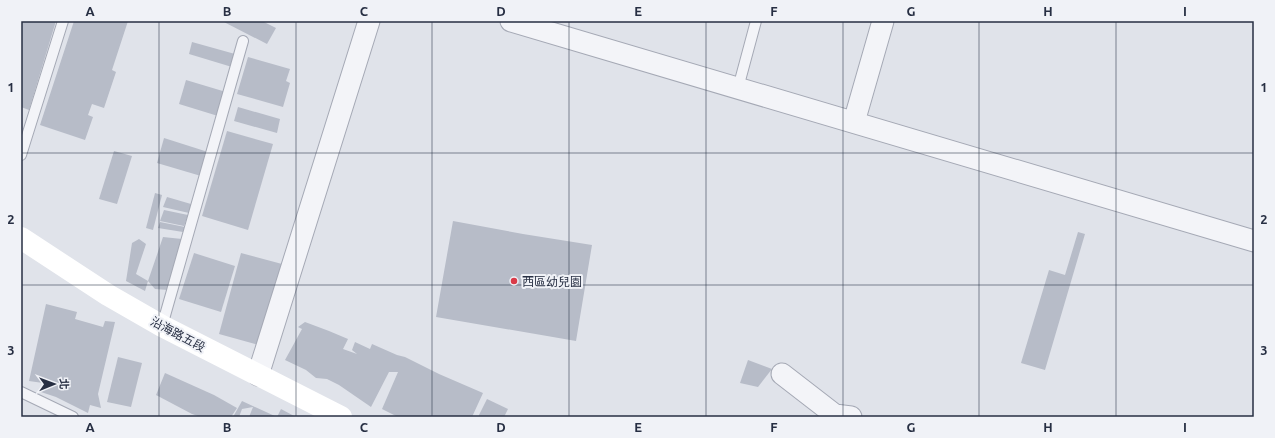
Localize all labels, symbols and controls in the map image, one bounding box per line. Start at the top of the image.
text: A [85,4,95,18]
text: B [223,4,232,18]
text: C [360,4,369,18]
text: D [496,4,506,18]
text: E [634,4,642,18]
text: F [770,4,778,18]
text: G [907,4,916,18]
text: H [1043,4,1053,18]
text: I [1183,4,1187,18]
text: 1 [7,80,15,94]
text: 1 [1260,80,1268,94]
text: 2 [7,212,15,226]
text: 2 [1260,212,1268,226]
place label: 西區幼兒園 [522,275,582,288]
marker: 西區幼兒園 [509,276,519,286]
street label: 沿海路五段 [148,314,208,354]
text: 3 [7,343,15,357]
text: 3 [1260,343,1268,357]
north arrow [34,364,74,404]
text: 北 [58,378,70,389]
text: A [85,420,95,434]
text: B [223,420,232,434]
text: C [360,420,369,434]
text: D [496,420,506,434]
text: E [634,420,642,434]
text: F [770,420,778,434]
text: G [907,420,916,434]
text: H [1043,420,1053,434]
text: I [1183,420,1187,434]

